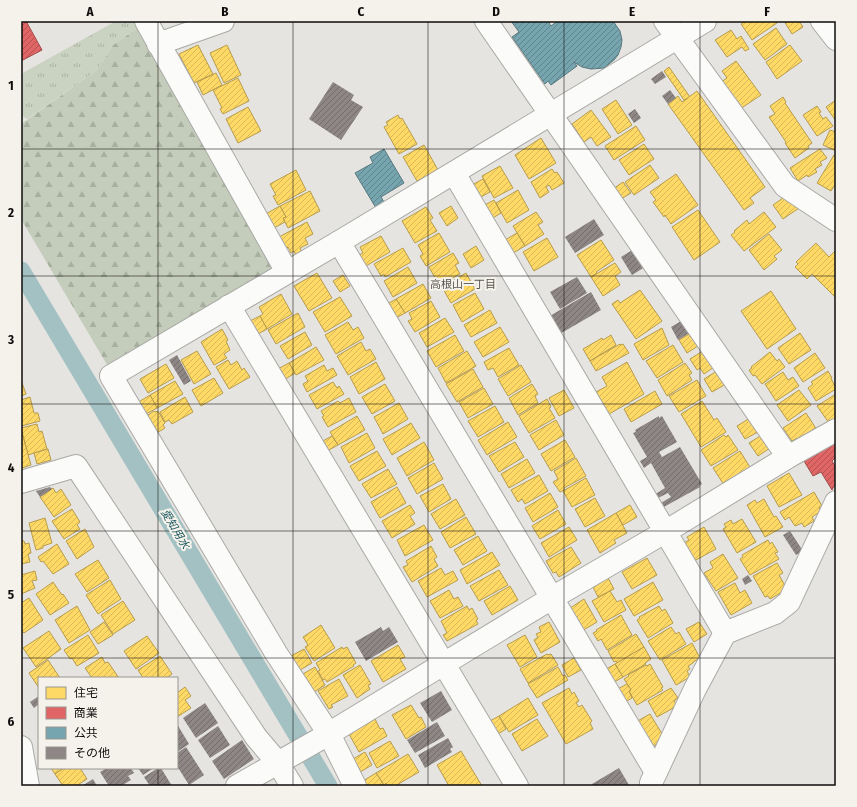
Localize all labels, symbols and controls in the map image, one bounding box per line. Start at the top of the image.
text: A [85,4,94,19]
text: B [221,4,229,19]
text: C [358,4,365,19]
text: D [492,4,500,19]
text: E [629,4,635,19]
text: F [764,4,770,19]
text: 1 [8,78,14,93]
text: 2 [7,205,14,220]
district label: 高根山一丁目 [430,278,496,291]
text: 3 [7,332,14,347]
text: 4 [8,460,15,475]
water label: 愛知用水 [158,507,192,552]
text: 5 [8,587,14,602]
legend [38,677,178,769]
text: 住宅 [74,686,98,700]
text: 商業 [74,706,98,720]
text: 6 [8,714,15,729]
text: 公共 [74,726,98,740]
text: その他 [74,746,110,760]

